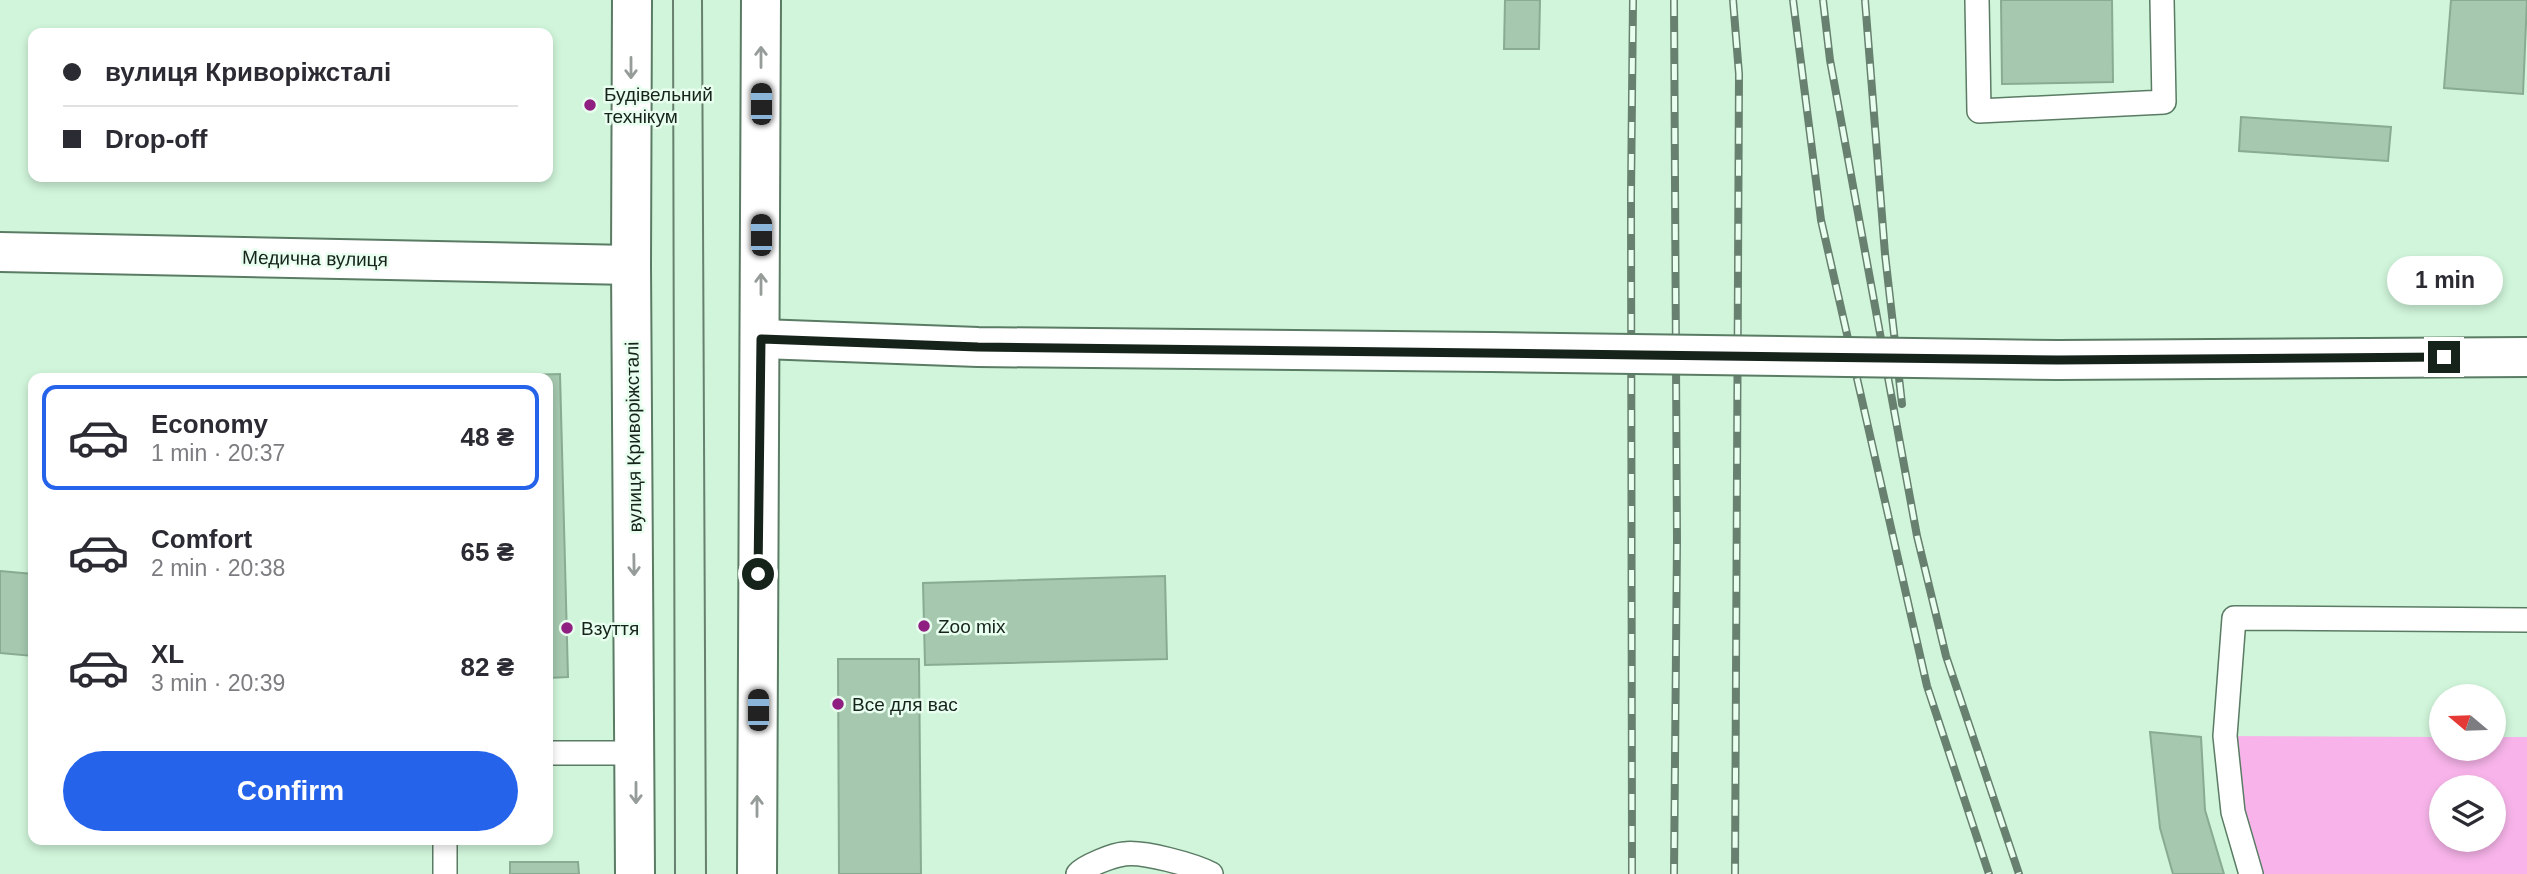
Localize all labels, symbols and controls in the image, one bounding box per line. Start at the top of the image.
one-way arrow [754,46,768,69]
one-way arrow [624,56,638,79]
text: вулиця Криворіжсталі [105,57,391,87]
car [751,83,772,125]
place label: Будівельний технікум [604,84,713,127]
marker: Будівельний технікум [582,97,598,113]
text: Drop-off [105,124,208,154]
car [751,214,772,256]
street label: Медична вулиця [242,247,388,270]
callout: 1 min [2386,256,2502,304]
text: 1 min [2415,267,2475,293]
one-way arrow [754,273,768,296]
street label: вулиця Криворіжсталі [621,341,646,533]
route end [2428,341,2460,373]
icon: car [67,406,130,469]
text: Economy [151,409,268,439]
text: 48 ₴ [461,422,514,452]
text: 1 min · 20:37 [151,440,285,466]
icon: car [67,521,130,584]
text: Comfort [151,524,252,554]
text: 65 ₴ [461,537,514,567]
one-way arrow [627,553,641,576]
text: 2 min · 20:38 [151,555,285,581]
route start [742,558,774,590]
place label: Zoo mix [938,616,1006,637]
place label: Взуття [581,618,639,639]
marker: Zoo mix [916,618,932,634]
marker: Взуття [559,620,575,636]
icon: car [67,636,130,699]
text: XL [151,639,184,669]
text: 82 ₴ [461,652,514,682]
text: 3 min · 20:39 [151,670,285,696]
north arrow [2429,684,2506,761]
map controls [2429,684,2506,852]
car [748,689,769,731]
place label: Все для вас [852,694,958,715]
marker: Все для вас [830,696,846,712]
button: Confirm [63,751,518,831]
button: layers [2429,775,2506,852]
one-way arrow [629,781,642,804]
one-way arrow [750,795,764,818]

